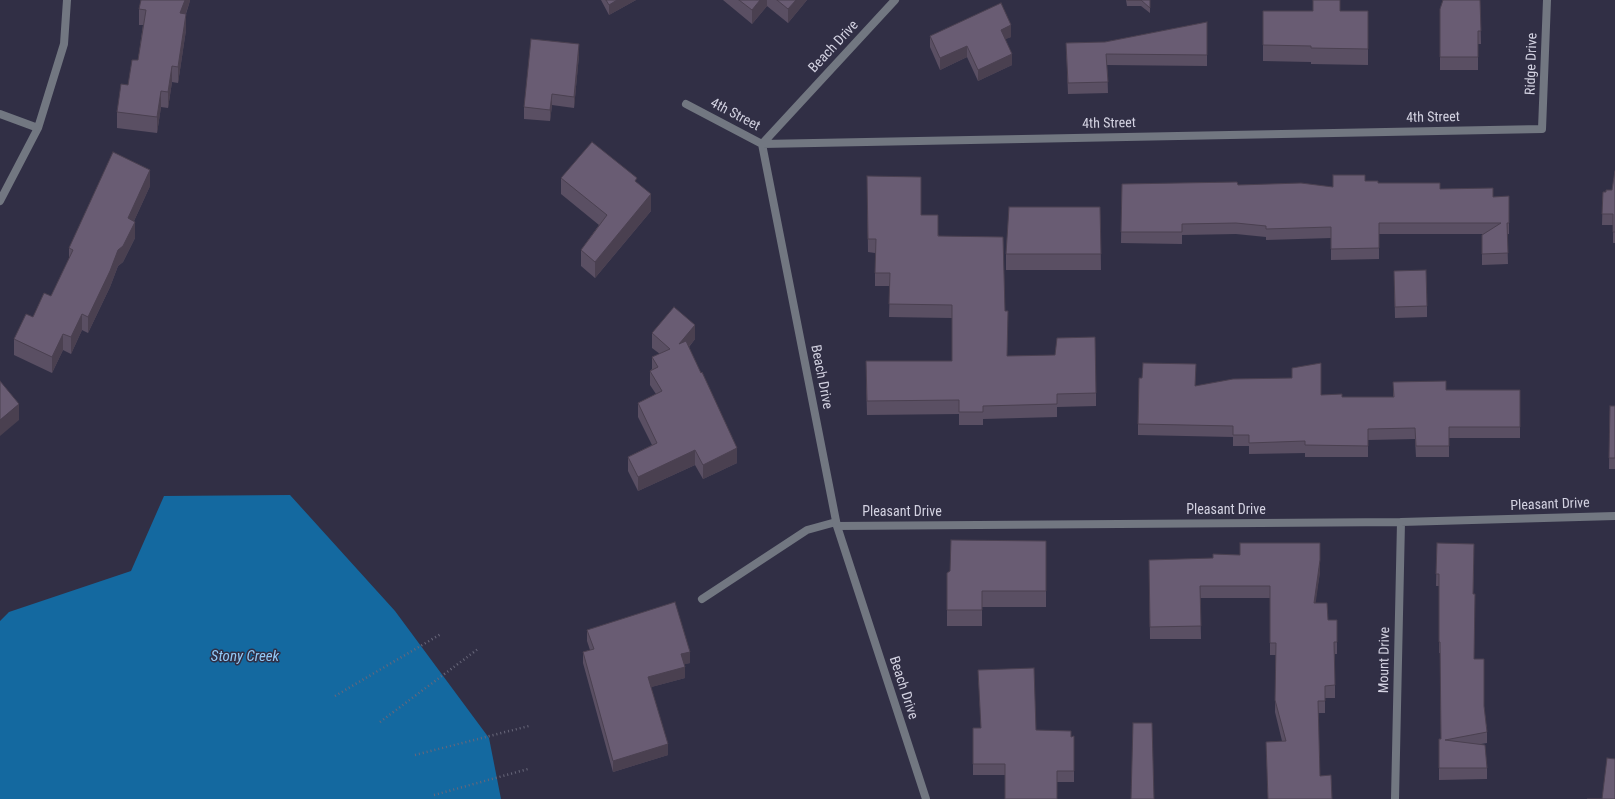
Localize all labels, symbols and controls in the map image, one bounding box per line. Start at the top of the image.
street label: Beach Drive [806,17,862,77]
street label: Ridge Drive [1523,33,1541,95]
street label: 4th Street [707,95,763,135]
street label: 4th Street [1406,109,1460,127]
street label: 4th Street [1082,115,1136,133]
street label: Beach Drive [807,343,835,411]
street label: Pleasant Drive [1510,495,1590,515]
street label: Pleasant Drive [1186,502,1266,518]
street label: Pleasant Drive [862,504,942,520]
street label: Mount Drive [1376,627,1394,693]
water label: Stony Creek [211,648,279,666]
street label: Beach Drive [885,654,921,722]

